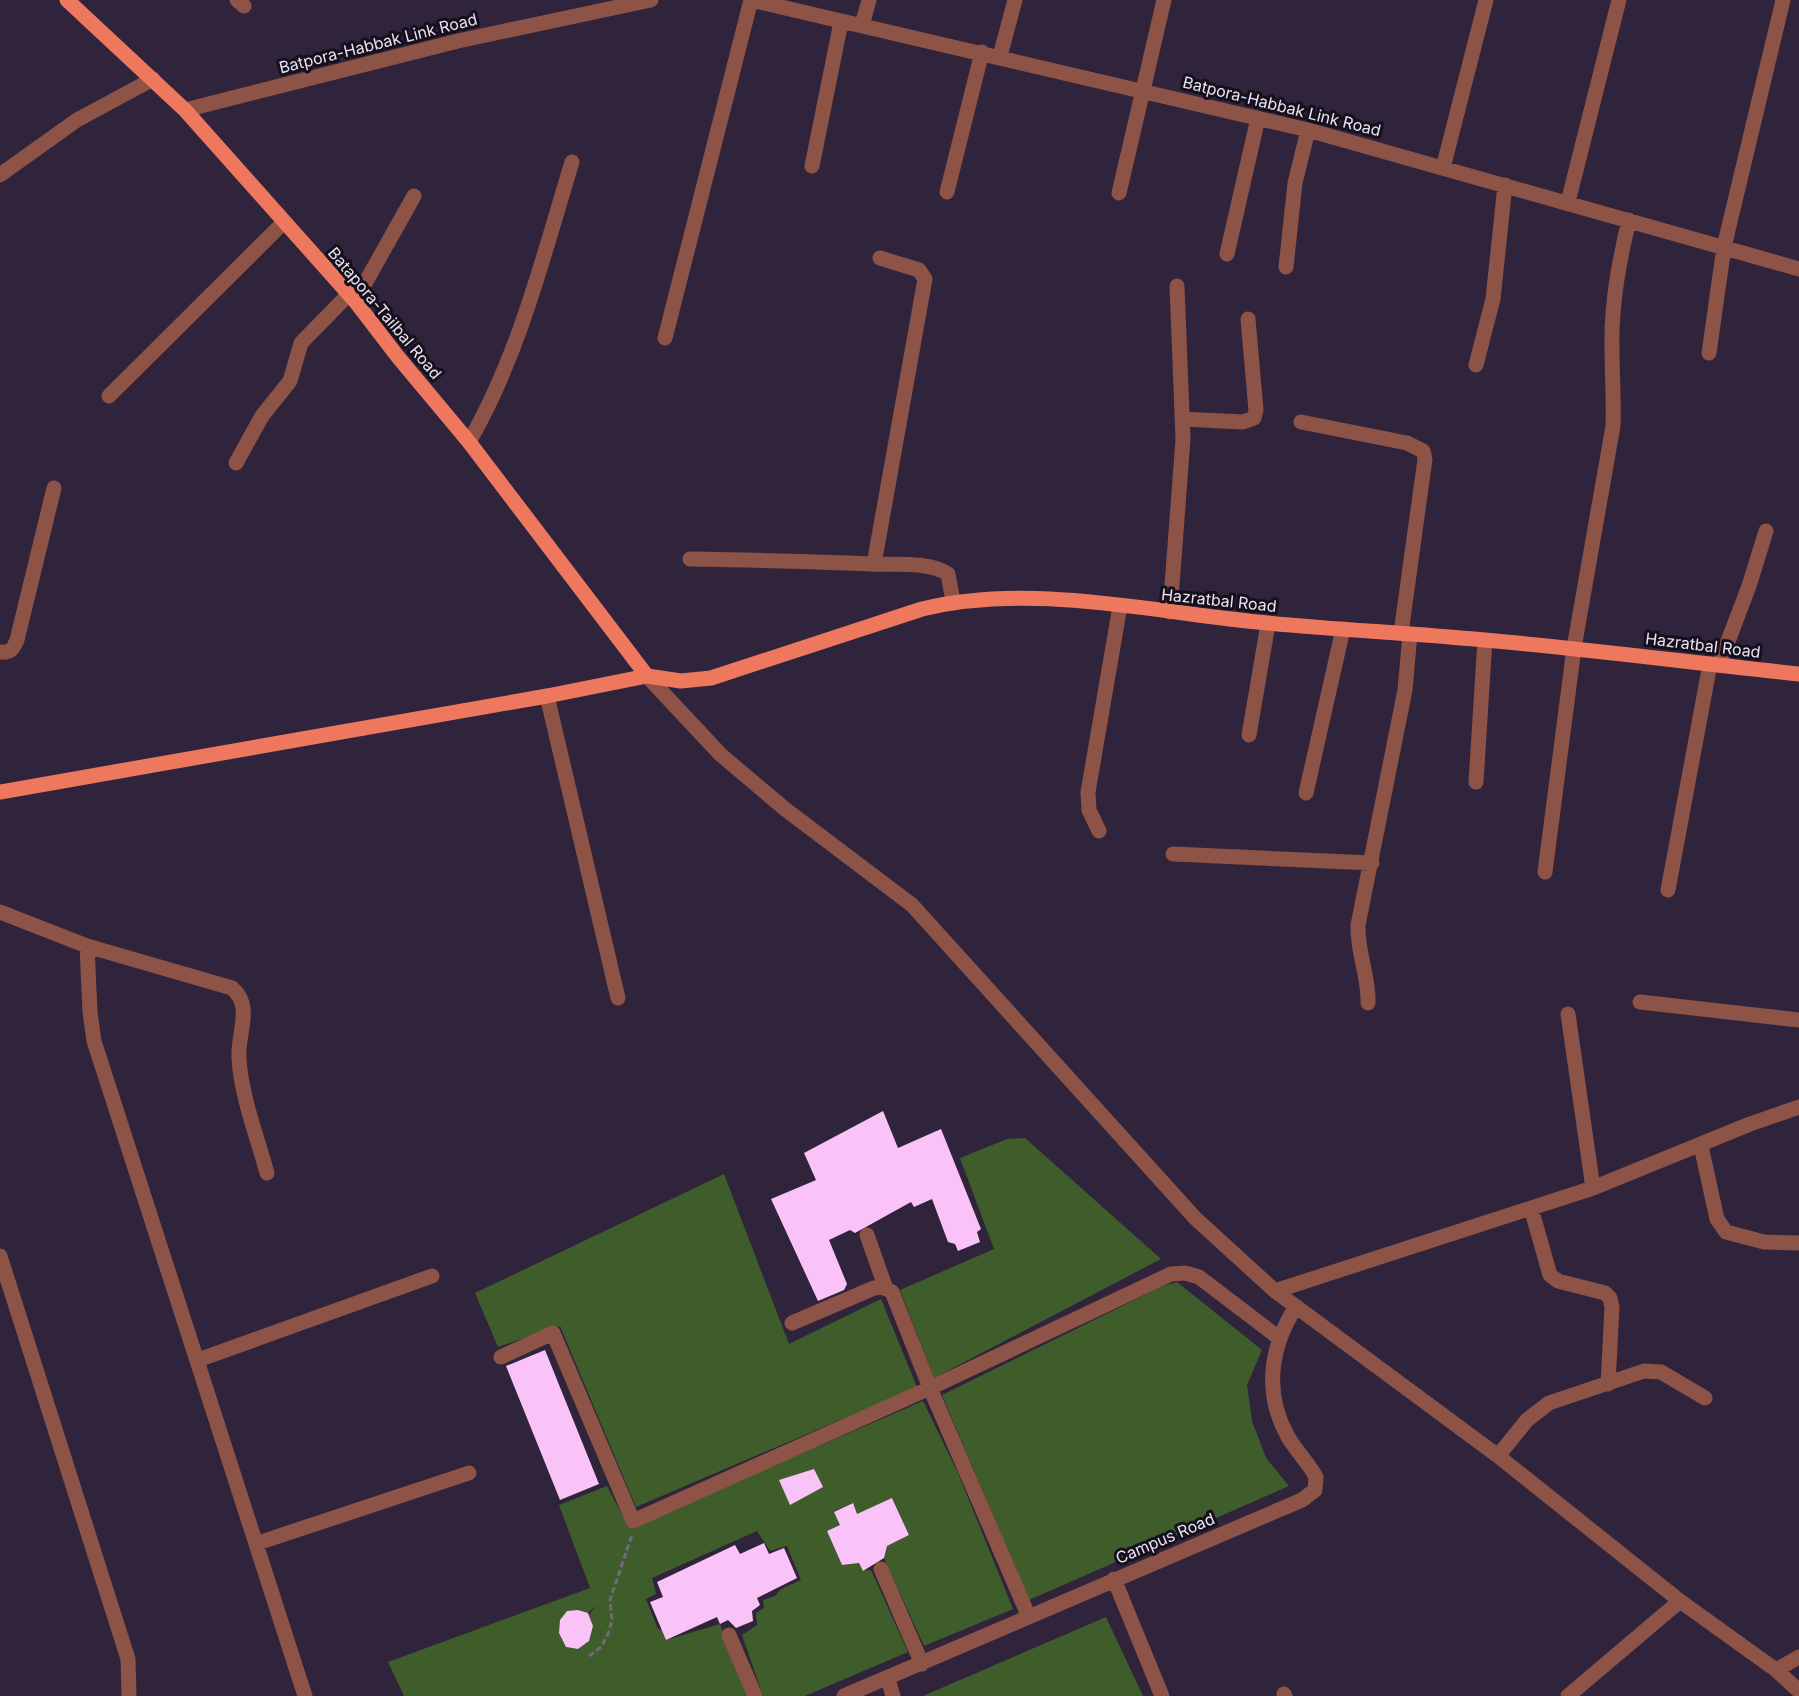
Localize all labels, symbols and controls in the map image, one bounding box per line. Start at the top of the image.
street label: Batpora-Habbak Link Road [277,9,479,77]
street label: Batpora-Habbak Link Road [1181,72,1383,140]
street label: Batapora-Tailbal Road [324,243,446,383]
street label: Hazratbal Road [1160,584,1278,616]
street label: Hazratbal Road [1644,628,1762,662]
street label: Campus Road [1113,1508,1217,1568]

